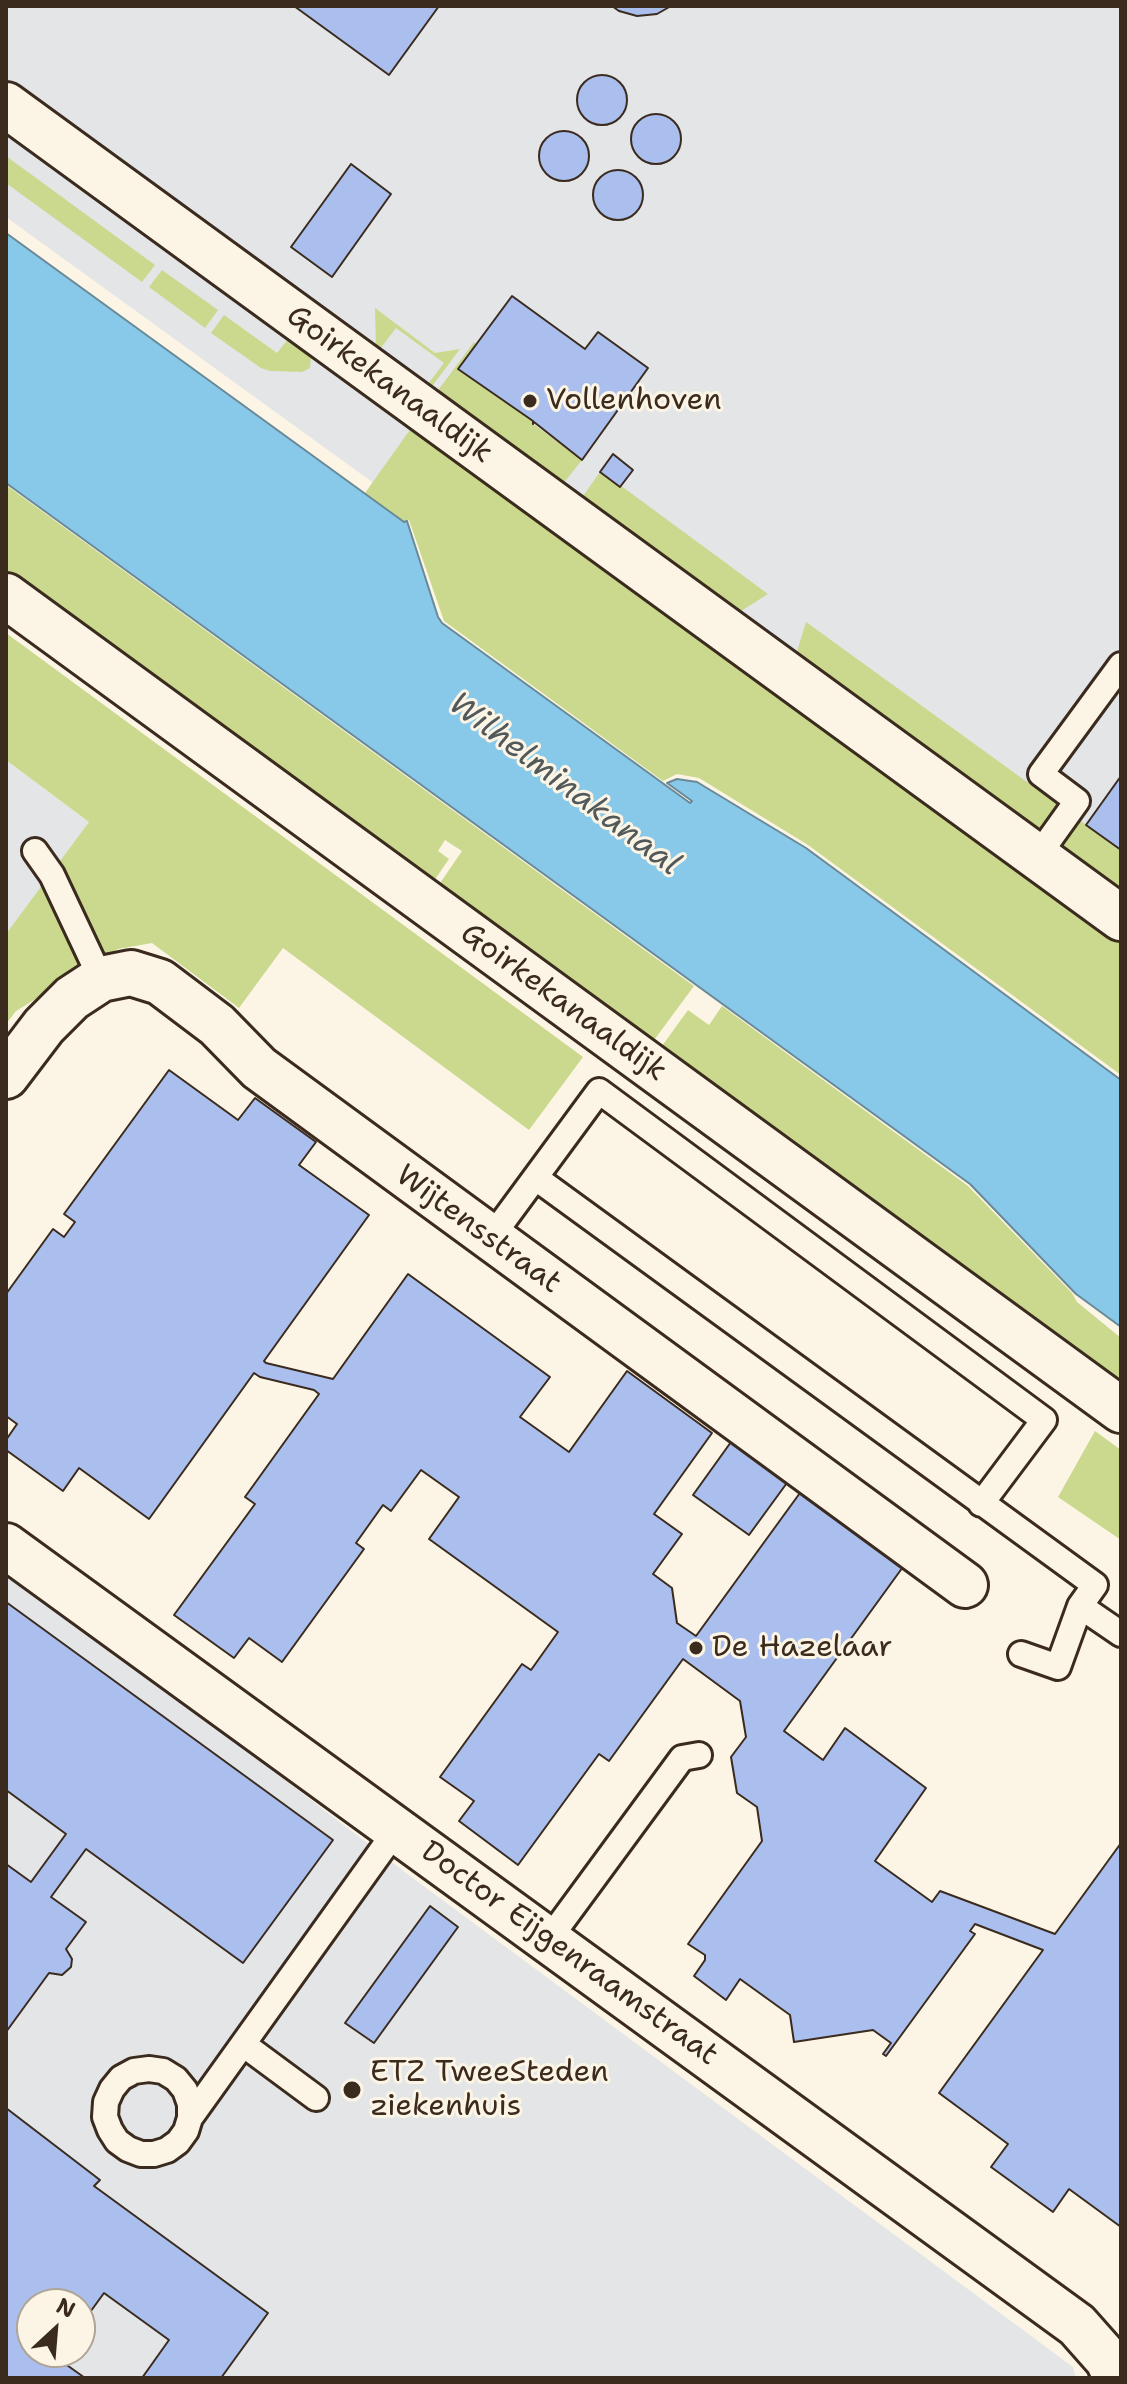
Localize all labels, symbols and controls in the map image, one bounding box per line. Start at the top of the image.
street label: Goirkekanaaldijk [279,298,499,472]
place label: Vollenhoven [546,383,722,419]
marker: Vollenhoven [521,392,539,410]
water label: Wilhelminakanaal [440,685,688,885]
street label: Goirkekanaaldijk [453,916,673,1090]
street label: Wijtensstraat [388,1158,568,1302]
place label: De Hazelaar [712,1630,892,1666]
marker: De Hazelaar [687,1639,705,1657]
street label: Doctor Eijgenraamstraat [413,1834,725,2074]
place label: ETZ TweeSteden ziekenhuis [370,2055,609,2126]
marker: ETZ TweeSteden ziekenhuis [341,2079,363,2101]
north arrow [16,2288,96,2368]
text: N [52,2291,80,2325]

